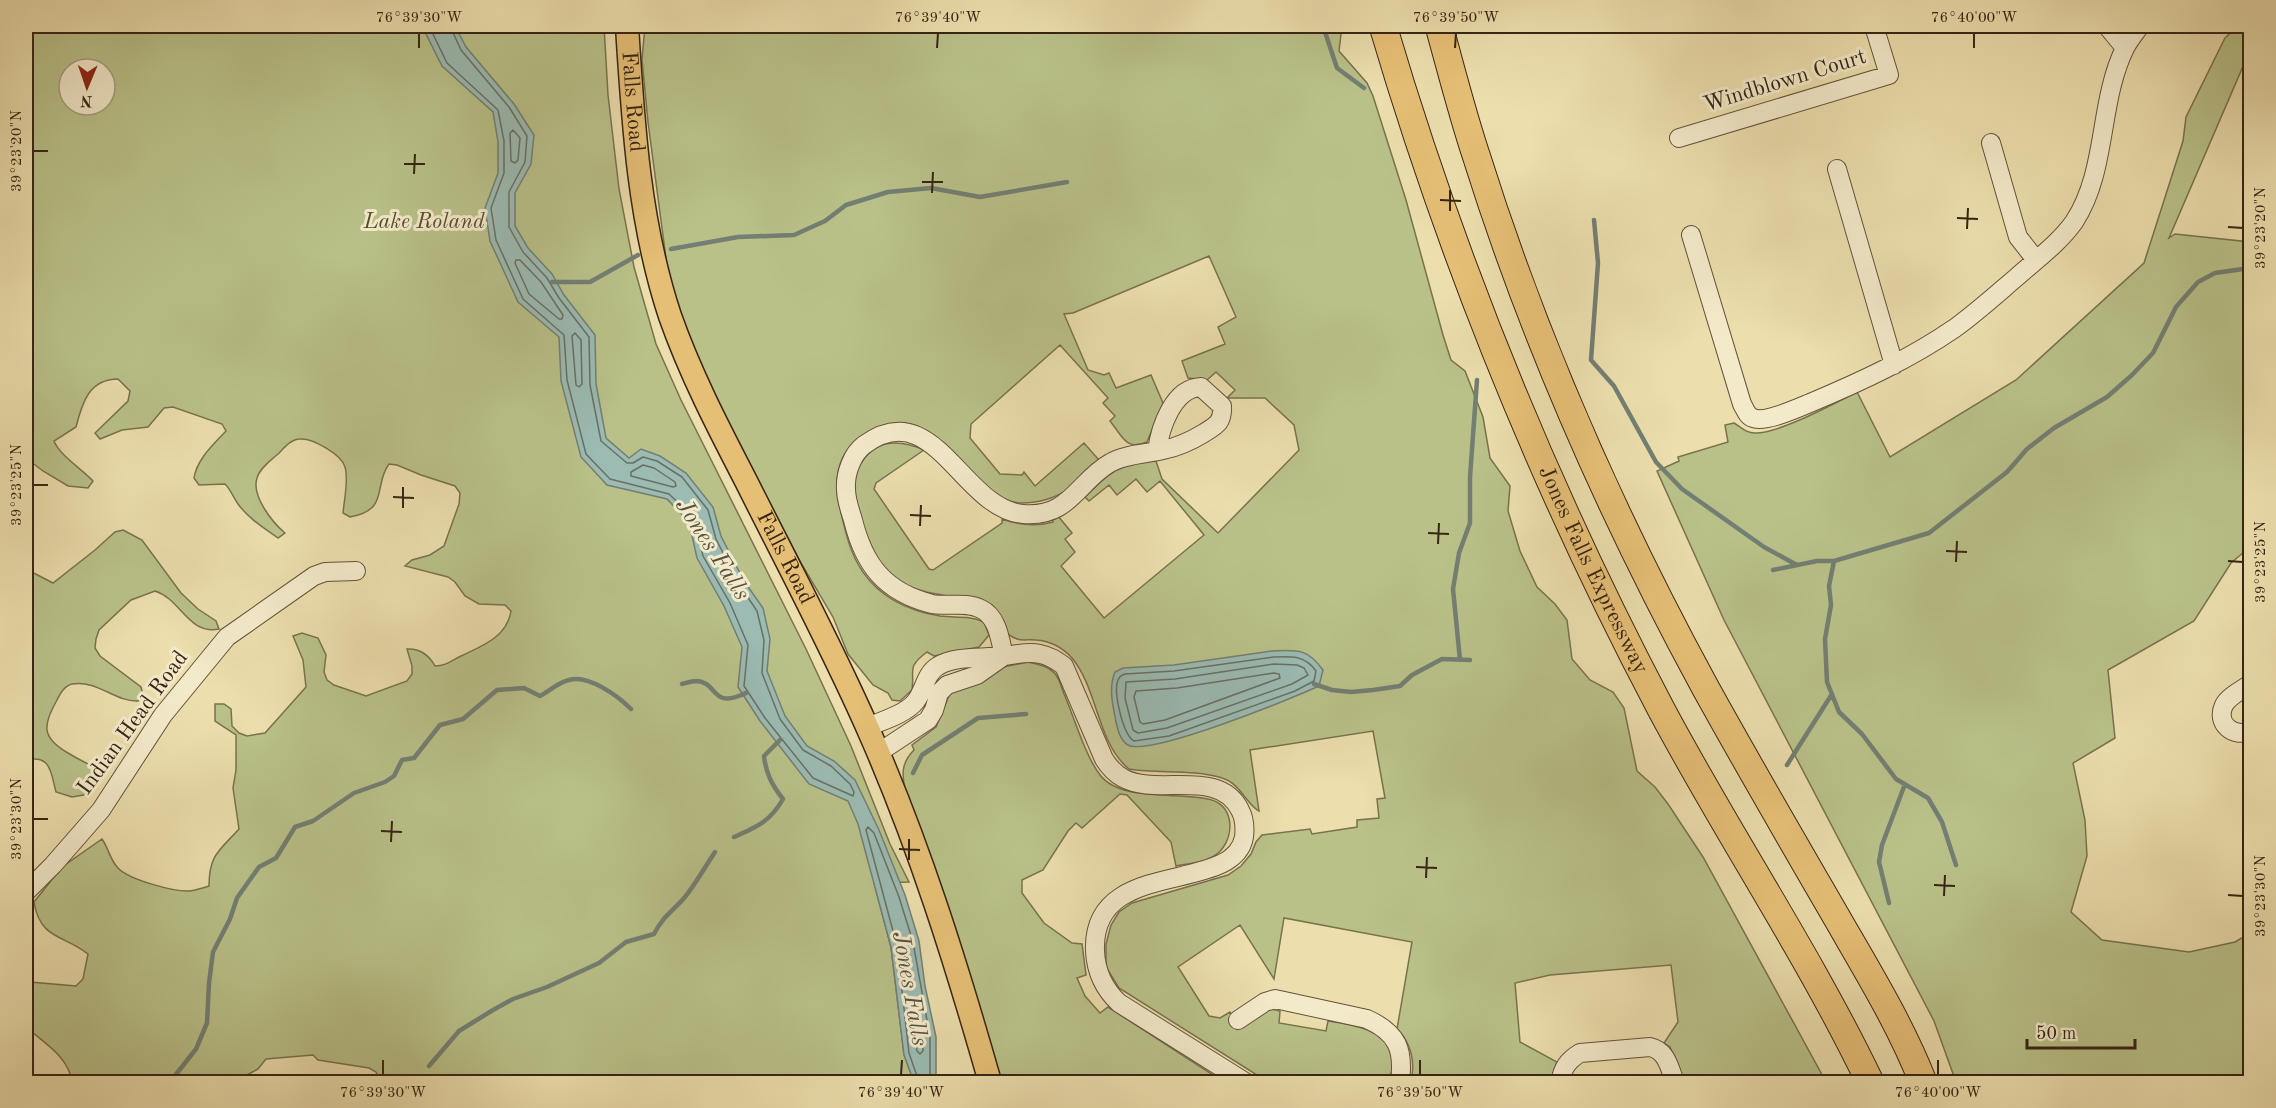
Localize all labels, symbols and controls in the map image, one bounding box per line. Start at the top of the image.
text: 76°39'30"W [376,11,462,26]
text: 76°39'40"W [895,11,981,26]
text: 76°39'50"W [1413,11,1499,26]
text: 76°40'00"W [1931,11,2017,26]
street label: Windblown Court [1701,46,1869,116]
street label: Falls Road [618,51,648,153]
north arrow [57,57,117,117]
text: N [79,92,93,108]
text: 39°23'20"N [10,110,25,192]
text: 39°23'20"N [2254,187,2269,269]
park label: Lake Roland [362,211,485,233]
text: 39°23'25"N [10,444,25,526]
street label: Jones Falls Expressway [1534,463,1652,678]
water label: Jones Falls [670,495,754,605]
street label: Falls Road [752,508,818,608]
text: 39°23'25"N [2254,521,2269,603]
street label: Indian Head Road [74,647,192,799]
text: 39°23'30"N [10,778,25,860]
text: 39°23'30"N [2254,855,2269,937]
water label: Jones Falls [887,930,931,1048]
scale bar [2027,1012,2135,1050]
text: 50 m [2036,1025,2076,1043]
text: 76°39'30"W [340,1086,426,1101]
text: 76°39'40"W [858,1086,944,1101]
text: 76°39'50"W [1377,1086,1463,1101]
text: 76°40'00"W [1895,1086,1981,1101]

